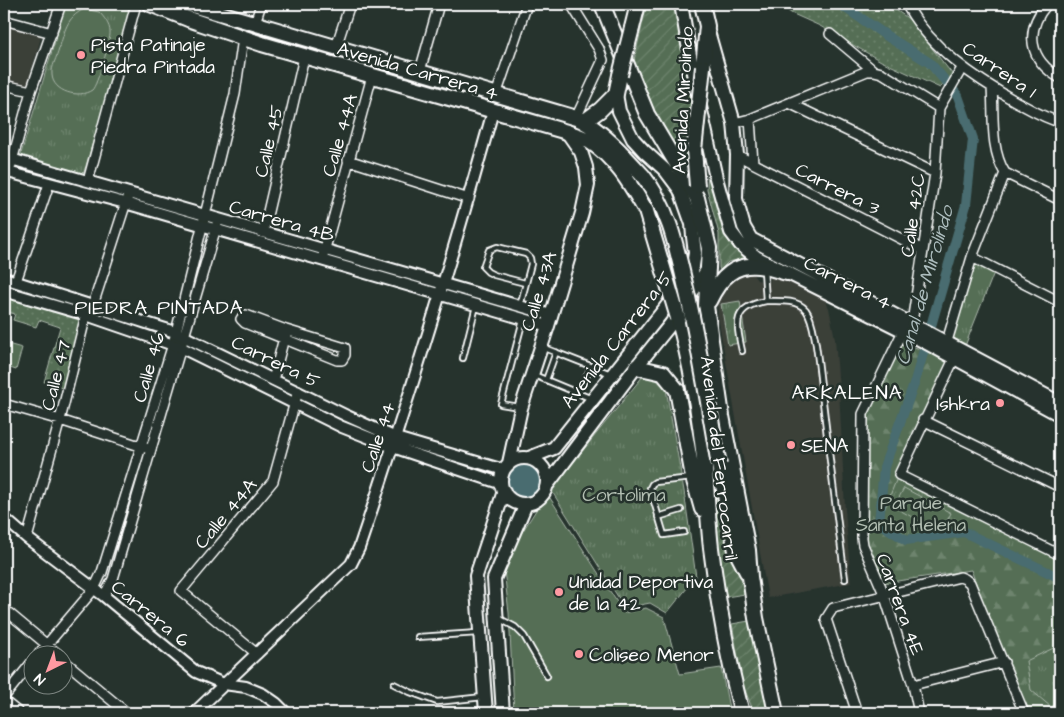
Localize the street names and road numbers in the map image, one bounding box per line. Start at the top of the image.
street label: Avenida Mirolindo [666,26,701,174]
street label: Avenida Carrera 4 [334,35,502,107]
street label: Carrera 1 [957,35,1042,105]
street label: Calle 44A [316,91,365,180]
street label: Calle 45 [248,102,291,180]
street label: Carrera 3 [790,156,885,222]
street label: Calle 42C [894,171,933,259]
street label: Carrera 4B [226,194,338,250]
street label: Calle 43A [515,248,564,334]
street label: Carrera 4 [799,250,896,317]
street label: Avenida Carrera 5 [555,265,680,414]
street label: Calle 46 [127,329,172,406]
street label: Carrera 5 [226,329,325,396]
street label: Calle 47 [35,337,78,413]
street label: Avenida del Ferrocarril [693,354,744,562]
street label: Calle 44 [354,399,403,476]
street label: Calle 44A [188,473,264,555]
street label: Carrera 4E [869,550,930,659]
street label: Carrera 6 [105,574,195,654]

